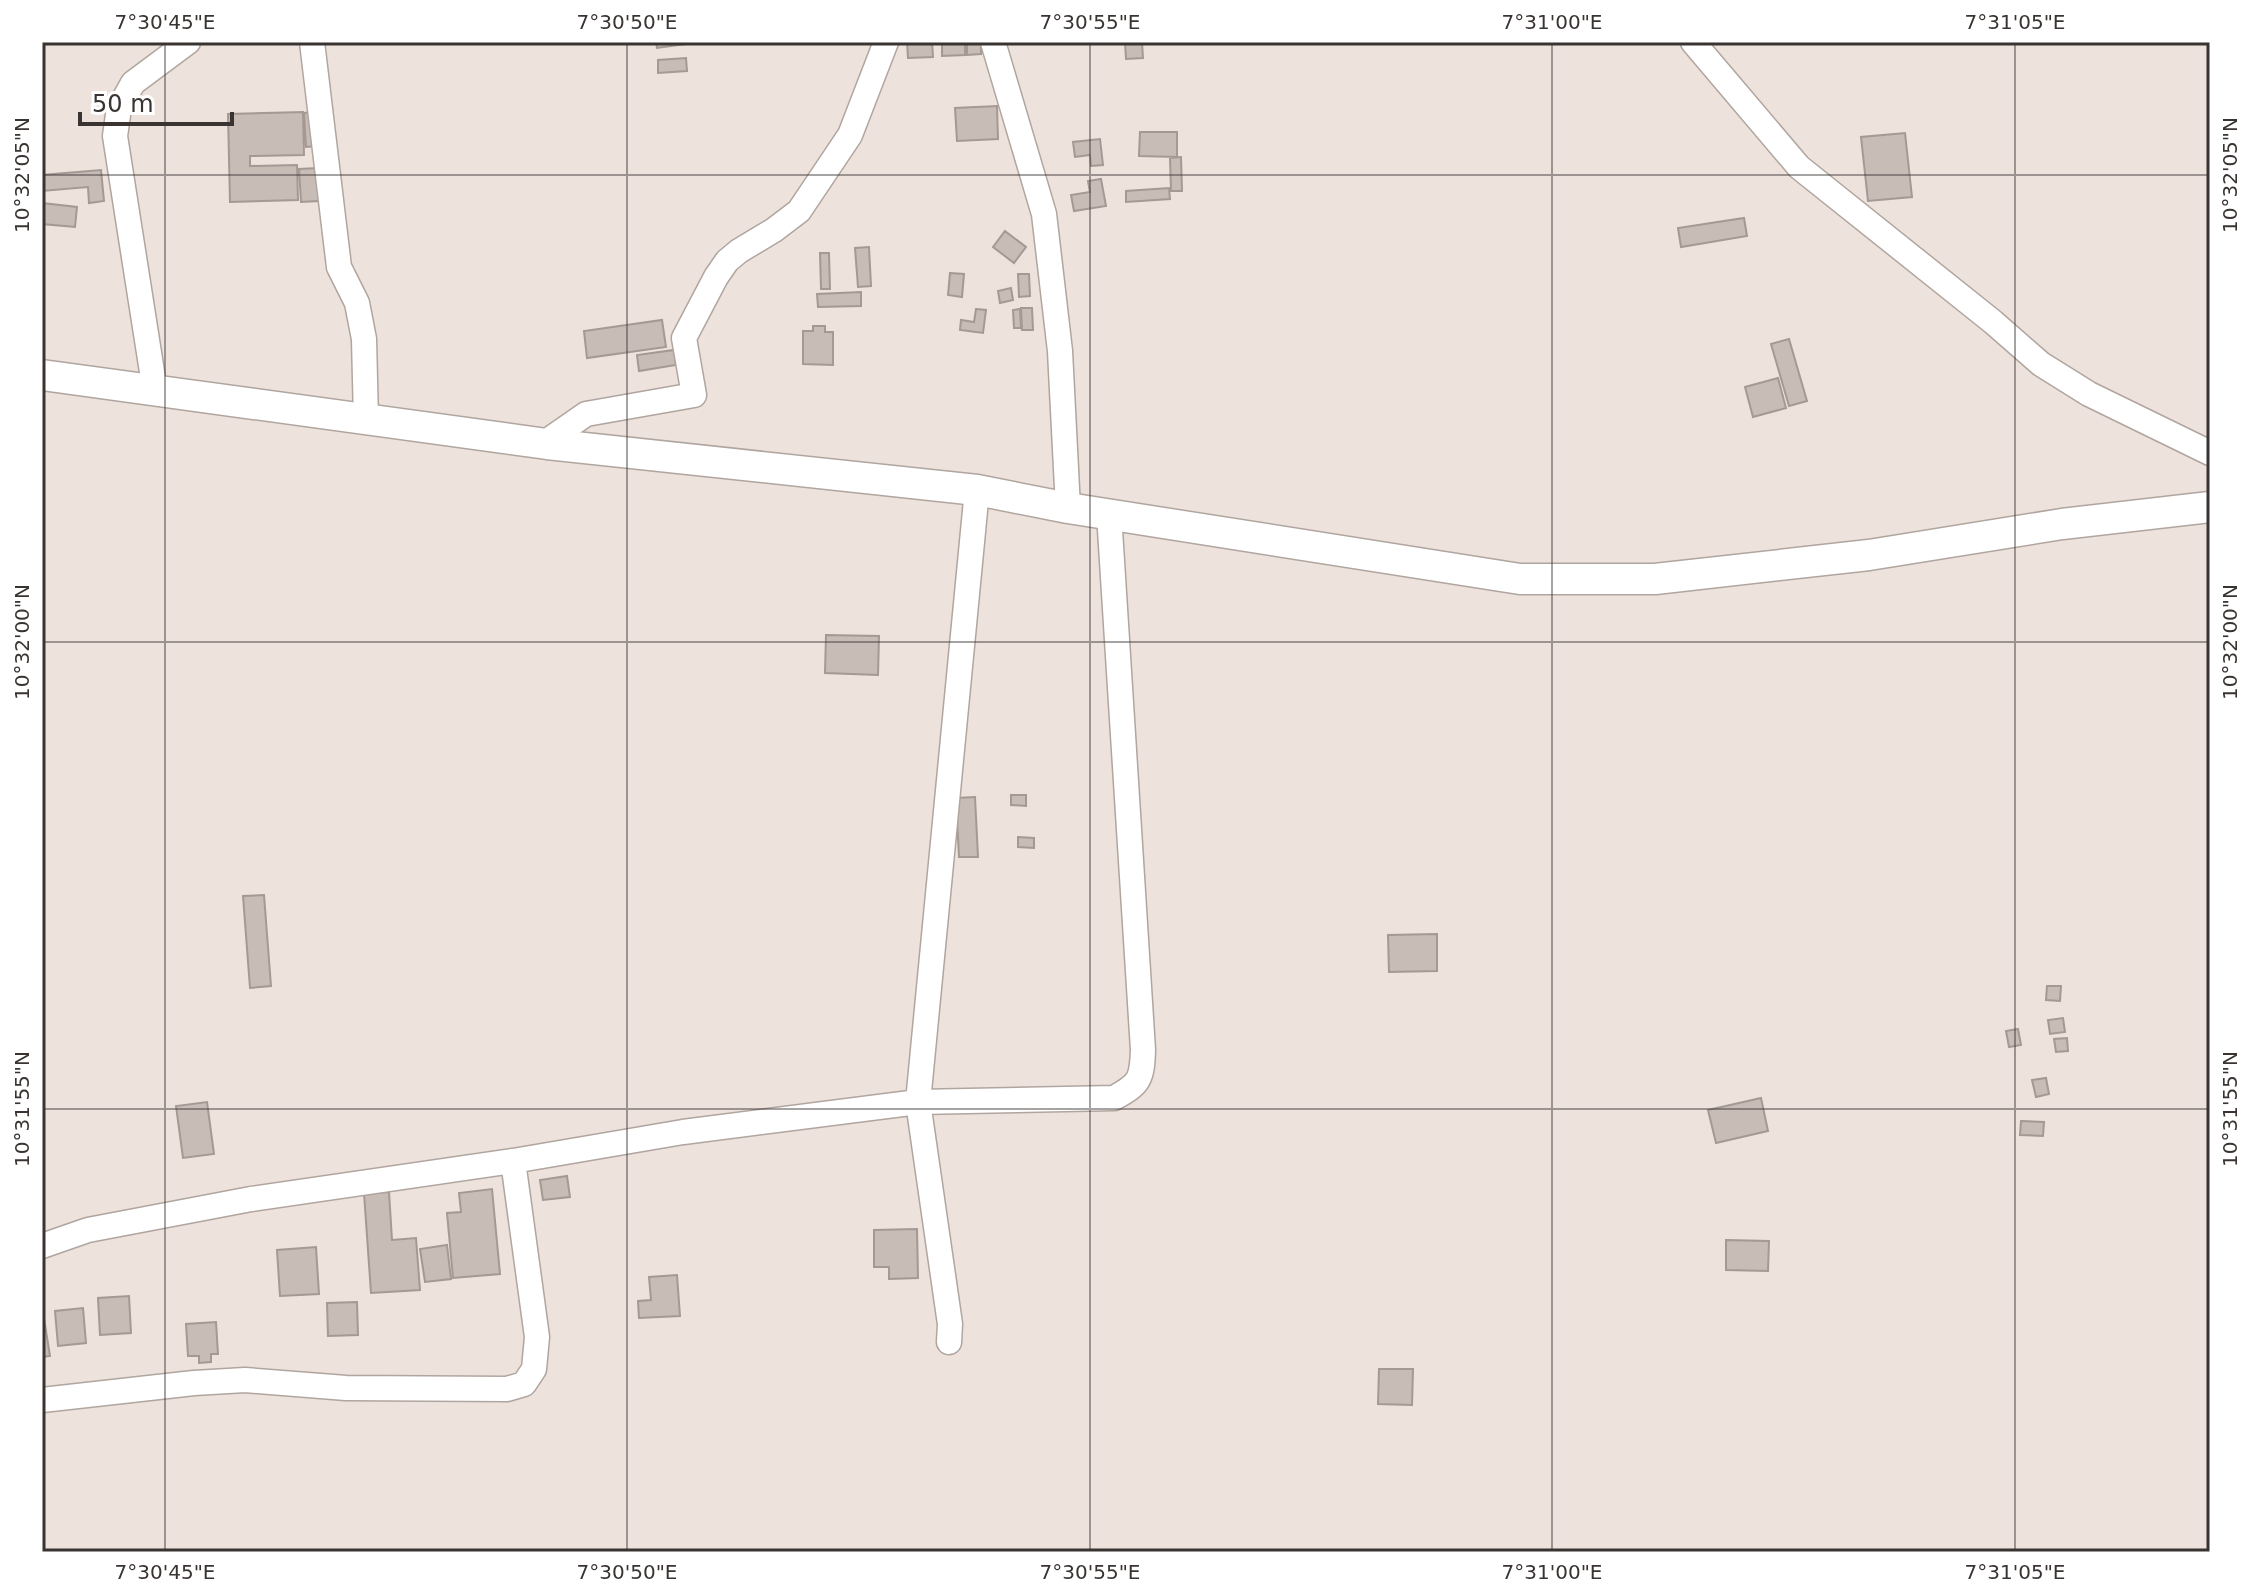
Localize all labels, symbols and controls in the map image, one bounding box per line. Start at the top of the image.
text: 7°30'45"E [115,10,215,34]
text: 7°30'50"E [577,10,677,34]
text: 7°30'55"E [1040,10,1140,34]
text: 7°31'00"E [1502,10,1602,34]
text: 7°31'05"E [1965,10,2065,34]
scale bar [80,76,232,126]
text: 50 m [92,90,154,118]
text: 10°32'05"N [10,117,34,233]
text: 10°32'05"N [2218,117,2242,233]
text: 10°32'00"N [10,584,34,700]
text: 10°32'00"N [2218,584,2242,700]
text: 10°31'55"N [10,1051,34,1167]
text: 10°31'55"N [2218,1051,2242,1167]
text: 7°30'45"E [115,1560,215,1584]
text: 7°30'50"E [577,1560,677,1584]
text: 7°30'55"E [1040,1560,1140,1584]
text: 7°31'00"E [1502,1560,1602,1584]
text: 7°31'05"E [1965,1560,2065,1584]

